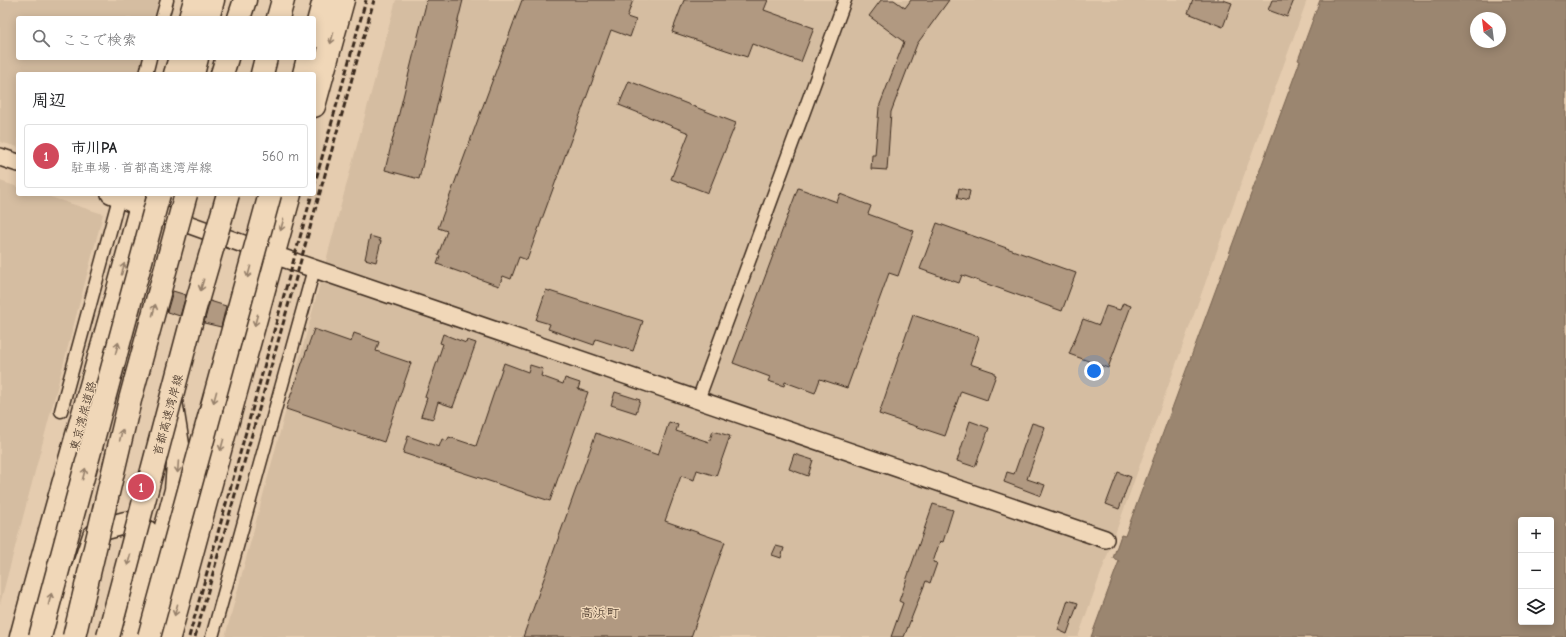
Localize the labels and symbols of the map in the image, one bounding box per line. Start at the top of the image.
north arrow [1470,12,1506,48]
one-way arrow [328,31,335,44]
one-way arrow [278,218,285,231]
one-way arrow [120,263,127,276]
one-way arrow [245,265,252,278]
one-way arrow [198,279,205,292]
one-way arrow [151,303,158,316]
one-way arrow [252,313,259,326]
one-way arrow [114,342,121,355]
your location [1084,361,1104,381]
street label: 首都高速湾岸線 [150,373,186,457]
street label: 東京湾岸道路 [67,379,99,453]
one-way arrow [210,391,218,404]
one-way arrow [118,429,126,442]
one-way arrow [218,438,225,451]
one-way arrow [174,460,181,473]
one-way arrow [80,467,88,480]
pin: 1 [128,472,154,502]
one-way arrow [125,553,133,566]
one-way arrow [47,593,54,606]
one-way arrow [172,603,179,616]
district label: 高浜町 [580,605,620,620]

